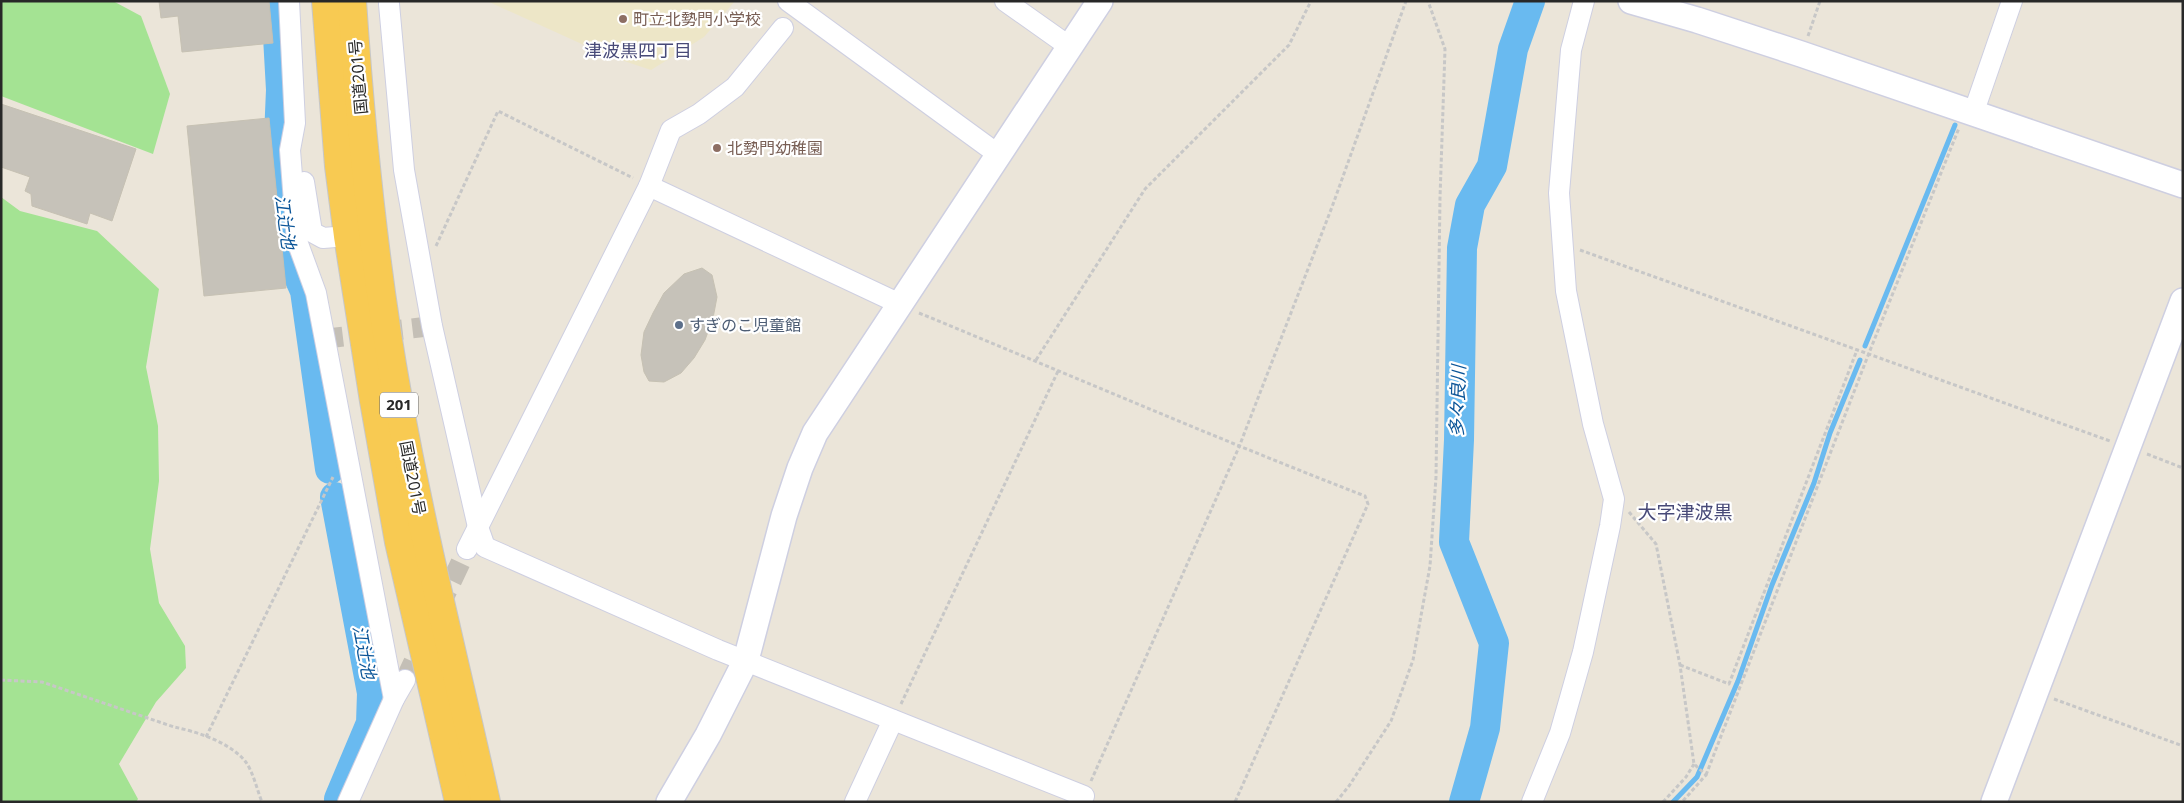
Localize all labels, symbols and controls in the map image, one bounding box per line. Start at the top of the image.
place label: 町立北勢門小学校 [633,8,761,30]
marker: 町立北勢門小学校 [617,13,629,25]
street label: 国道201号 [344,38,372,116]
district label: 津波黒四丁目 [584,38,692,62]
place label: 北勢門幼稚園 [727,137,823,159]
marker: 北勢門幼稚園 [711,142,723,154]
water label: 江辻池 [270,193,302,252]
place label: すぎのこ児童館 [689,314,801,336]
marker: すぎのこ児童館 [673,319,685,331]
water label: 多々良川 [1444,363,1470,437]
road number: 201 [380,392,418,418]
street label: 国道201号 [395,439,431,517]
district label: 大字津波黒 [1637,499,1733,525]
water label: 江辻池 [348,623,382,683]

